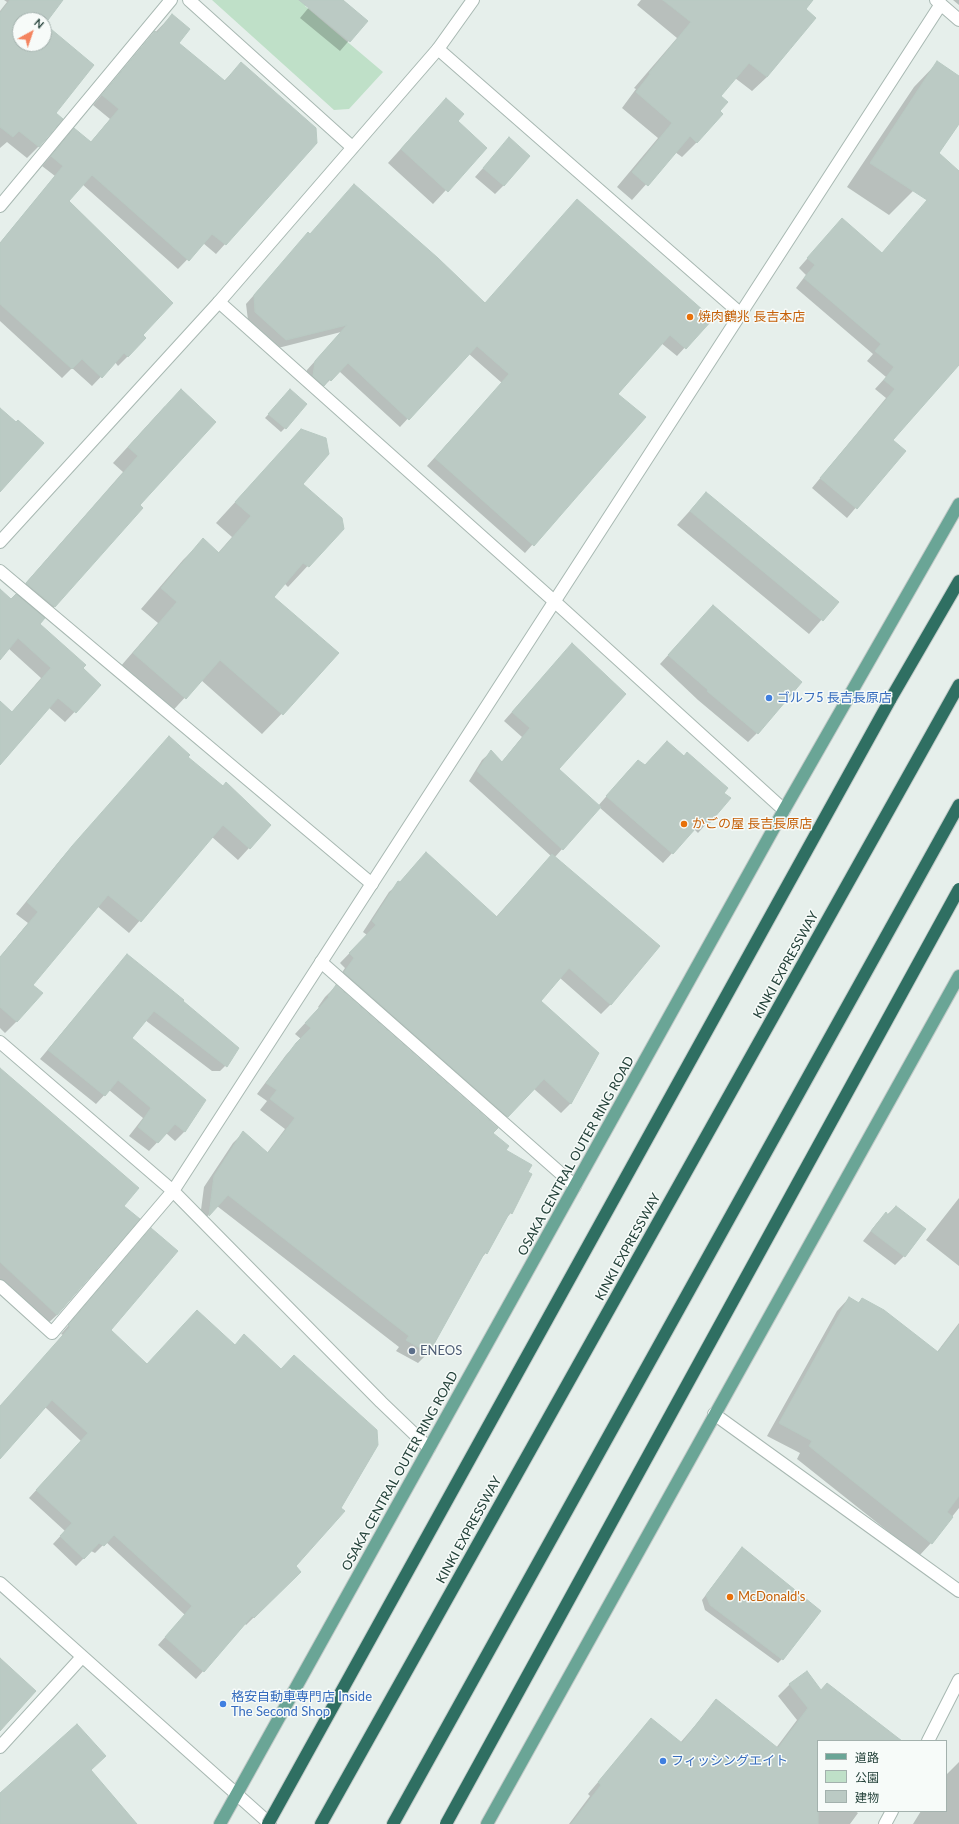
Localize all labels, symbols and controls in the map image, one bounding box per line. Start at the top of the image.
north arrow [12,12,52,52]
text: N [32,15,47,31]
place label: 焼肉鶴兆 長吉本店 [698,309,805,325]
marker: 焼肉鶴兆 長吉本店 [685,312,695,322]
place label: ゴルフ5 長吉長原店 [777,690,892,706]
marker: ゴルフ5 長吉長原店 [764,693,774,703]
place label: かごの屋 長吉長原店 [692,816,812,832]
marker: かごの屋 長吉長原店 [679,819,689,829]
street label: KINKI EXPRESSWAY [750,909,822,1021]
street label: OSAKA CENTRAL OUTER RING ROAD [514,1054,638,1258]
street label: KINKI EXPRESSWAY [592,1191,664,1303]
place label: ENEOS [420,1343,462,1359]
marker: ENEOS [407,1346,417,1356]
street label: OSAKA CENTRAL OUTER RING ROAD [338,1369,462,1573]
street label: KINKI EXPRESSWAY [433,1474,505,1586]
place label: McDonald's [738,1589,805,1605]
marker: McDonald's [725,1592,735,1602]
place label: 格安自動車専門店 Inside The Second Shop [231,1689,372,1720]
marker: 格安自動車専門店 Inside The Second Shop [218,1699,228,1709]
legend [817,1740,947,1812]
text: 道路 [855,1750,879,1765]
place label: フィッシングエイト [671,1753,788,1769]
marker: フィッシングエイト [658,1756,668,1766]
text: 公園 [855,1770,879,1785]
text: 建物 [855,1790,879,1805]

